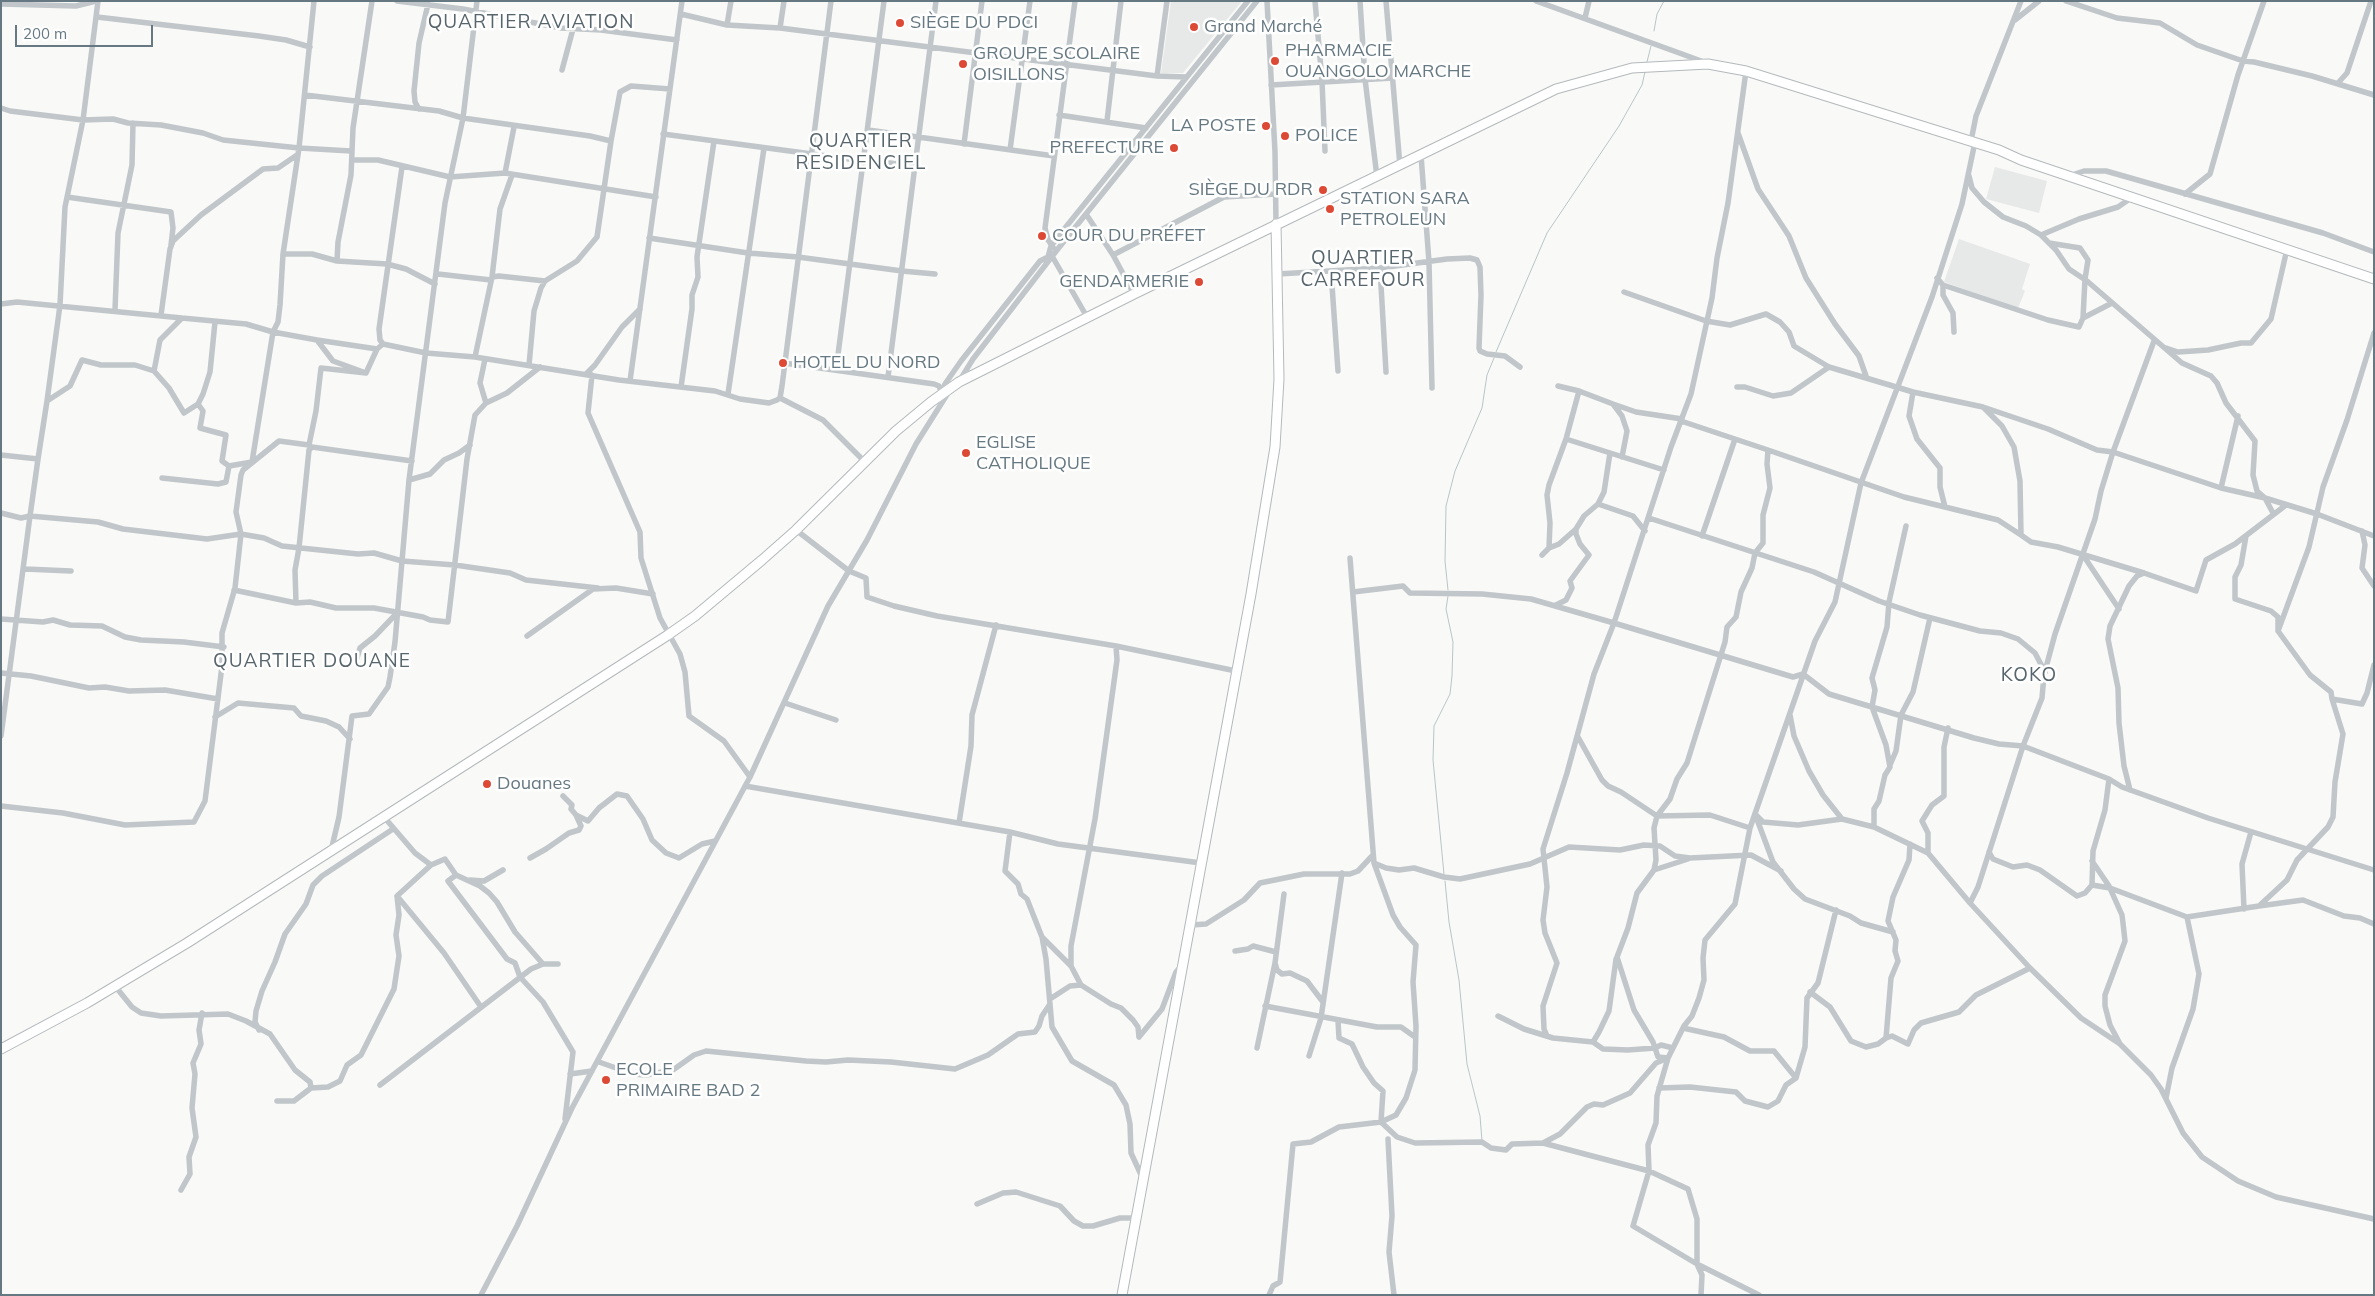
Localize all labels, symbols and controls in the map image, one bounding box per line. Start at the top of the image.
district label: QUARTIER AVIATION [426,11,636,33]
place label: SIÈGE DU PDCI [910,12,1038,34]
scale bar [18,15,155,47]
place label: Grand Marché [1204,16,1322,38]
marker: SIÈGE DU PDCI [894,17,906,29]
marker: Grand Marché [1188,21,1200,33]
text: 200 m [23,24,67,43]
place label: PHARMACIE OUANGOLO MARCHE [1285,40,1471,82]
place label: GROUPE SCOLAIRE OISILLONS [973,43,1140,86]
marker: PHARMACIE OUANGOLO MARCHE [1269,55,1281,67]
marker: GROUPE SCOLAIRE OISILLONS [957,58,969,70]
place label: LA POSTE [1171,115,1256,137]
marker: LA POSTE [1260,120,1272,132]
place label: POLICE [1295,125,1358,147]
district label: QUARTIER RESIDENCIEL [794,130,928,174]
marker: POLICE [1279,130,1291,142]
place label: PREFECTURE [1049,137,1164,159]
marker: PREFECTURE [1168,142,1180,154]
place label: SIÈGE DU RDR [1189,179,1313,201]
marker: SIÈGE DU RDR [1317,184,1329,196]
place label: STATION SARA PETROLEUN [1340,188,1470,230]
marker: STATION SARA PETROLEUN [1324,203,1336,215]
place label: COUR DU PRÉFET [1052,225,1205,247]
marker: COUR DU PRÉFET [1036,230,1048,242]
district label: QUARTIER CARREFOUR [1299,247,1427,291]
place label: GENDARMERIE [1059,271,1189,293]
marker: GENDARMERIE [1193,276,1205,288]
place label: HOTEL DU NORD [793,352,940,374]
marker: HOTEL DU NORD [777,357,789,369]
place label: EGLISE CATHOLIQUE [976,432,1090,474]
marker: EGLISE CATHOLIQUE [960,447,972,459]
district label: QUARTIER DOUANE [211,650,413,672]
district label: KOKO [2000,664,2058,686]
place label: Douanes [497,773,571,795]
marker: Douanes [481,778,493,790]
place label: ECOLE PRIMAIRE BAD 2 [616,1059,760,1102]
marker: ECOLE PRIMAIRE BAD 2 [600,1074,612,1086]

